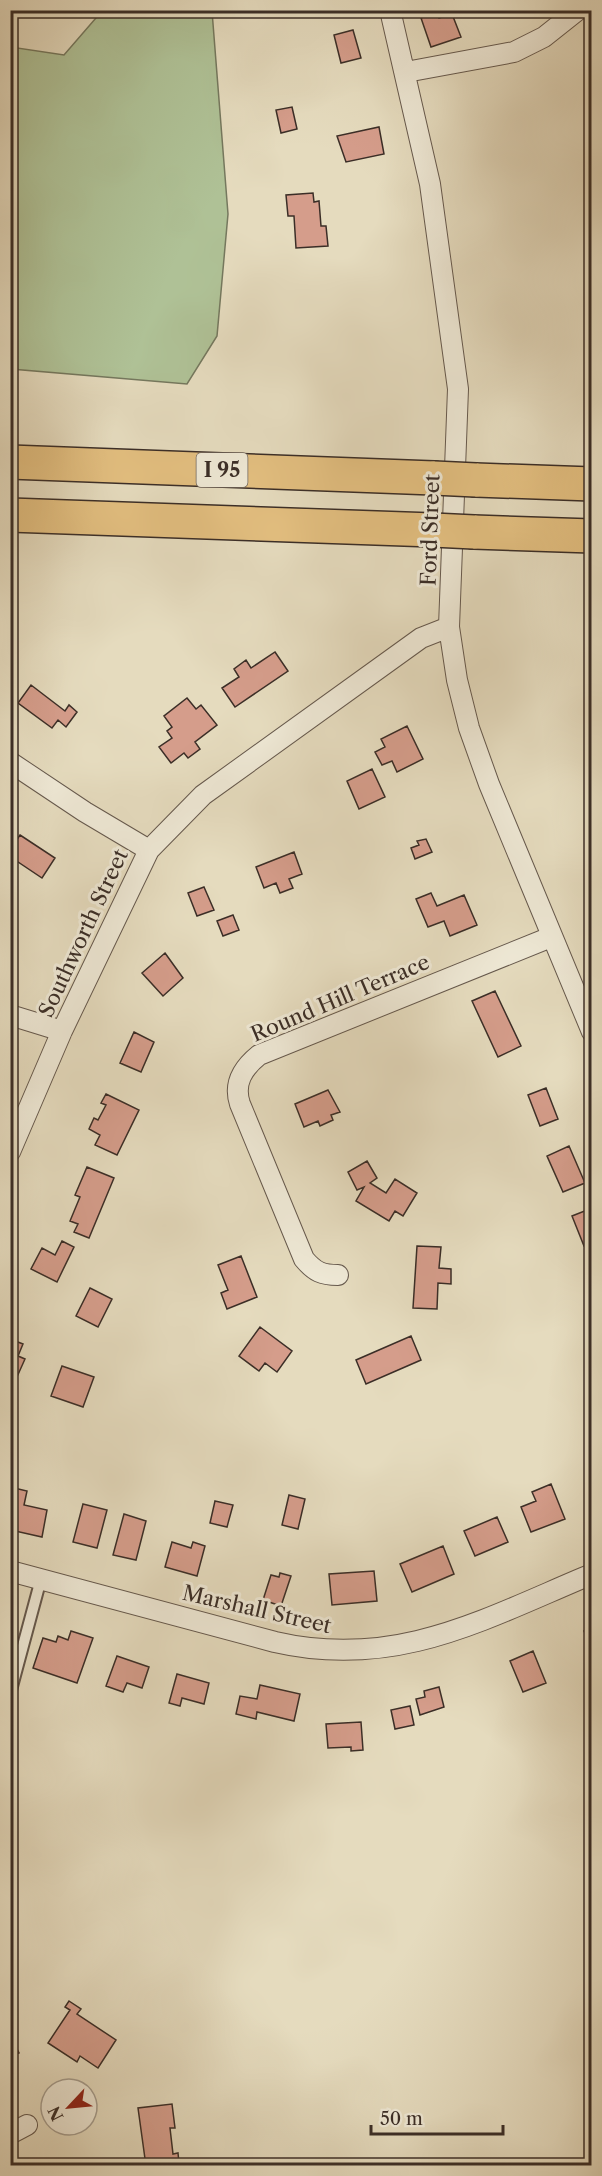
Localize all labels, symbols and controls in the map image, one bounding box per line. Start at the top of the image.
road number: I 95 [196,453,248,487]
street label: Ford Street [416,473,444,586]
street label: Southworth Street [33,844,133,1021]
street label: Round Hill Terrace [247,949,433,1047]
street label: Marshall Street [180,1580,334,1638]
north arrow [39,2077,99,2137]
scale bar [371,2098,503,2136]
text: N [43,2103,68,2124]
text: 50 m [380,2108,423,2130]

